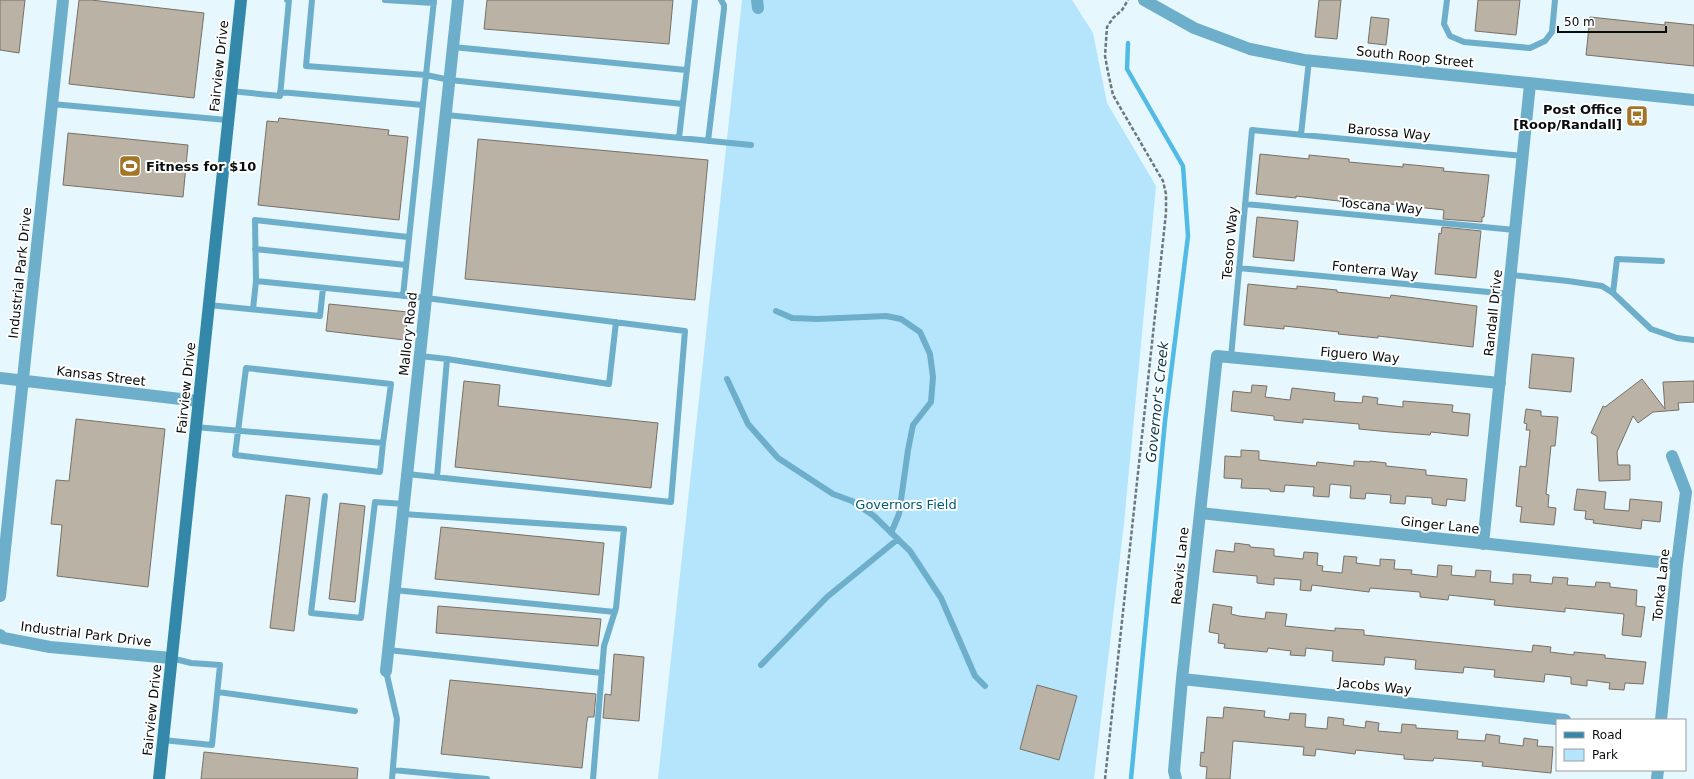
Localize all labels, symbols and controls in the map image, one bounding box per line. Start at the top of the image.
scale bar [1558,8,1666,34]
text: 50 m [1564,15,1595,29]
street label: Fairview Drive [207,19,231,113]
street label: South Roop Street [1355,43,1475,71]
place label: Post Office [Roop/Randall] [1513,102,1622,132]
bus stop icon: Post Office [Roop/Randall] [1624,103,1650,129]
street label: Barossa Way [1347,121,1431,143]
sports icon: Fitness for $10 [117,153,143,179]
place label: Fitness for $10 [146,159,256,174]
street label: Toscana Way [1338,195,1424,217]
street label: Tesoro Way [1219,206,1241,281]
street label: Industrial Park Drive [6,207,34,339]
street label: Fonterra Way [1331,258,1419,282]
street label: Randall Drive [1481,269,1505,357]
street label: Mallory Road [396,291,420,377]
water label: Governor's Creek [1143,340,1171,463]
street label: Fairview Drive [174,341,198,435]
street label: Figuero Way [1320,344,1401,366]
street label: Kansas Street [56,363,146,389]
park label: Governors Field [855,497,957,512]
street label: Ginger Lane [1400,513,1480,537]
street label: Reavis Lane [1168,526,1192,606]
street label: Tonka Lane [1650,548,1672,623]
street label: Industrial Park Drive [20,619,152,649]
street label: Fairview Drive [140,663,164,757]
street label: Jacobs Way [1337,675,1413,697]
legend [1556,719,1686,771]
text: Road [1592,728,1622,742]
text: Park [1592,748,1618,762]

